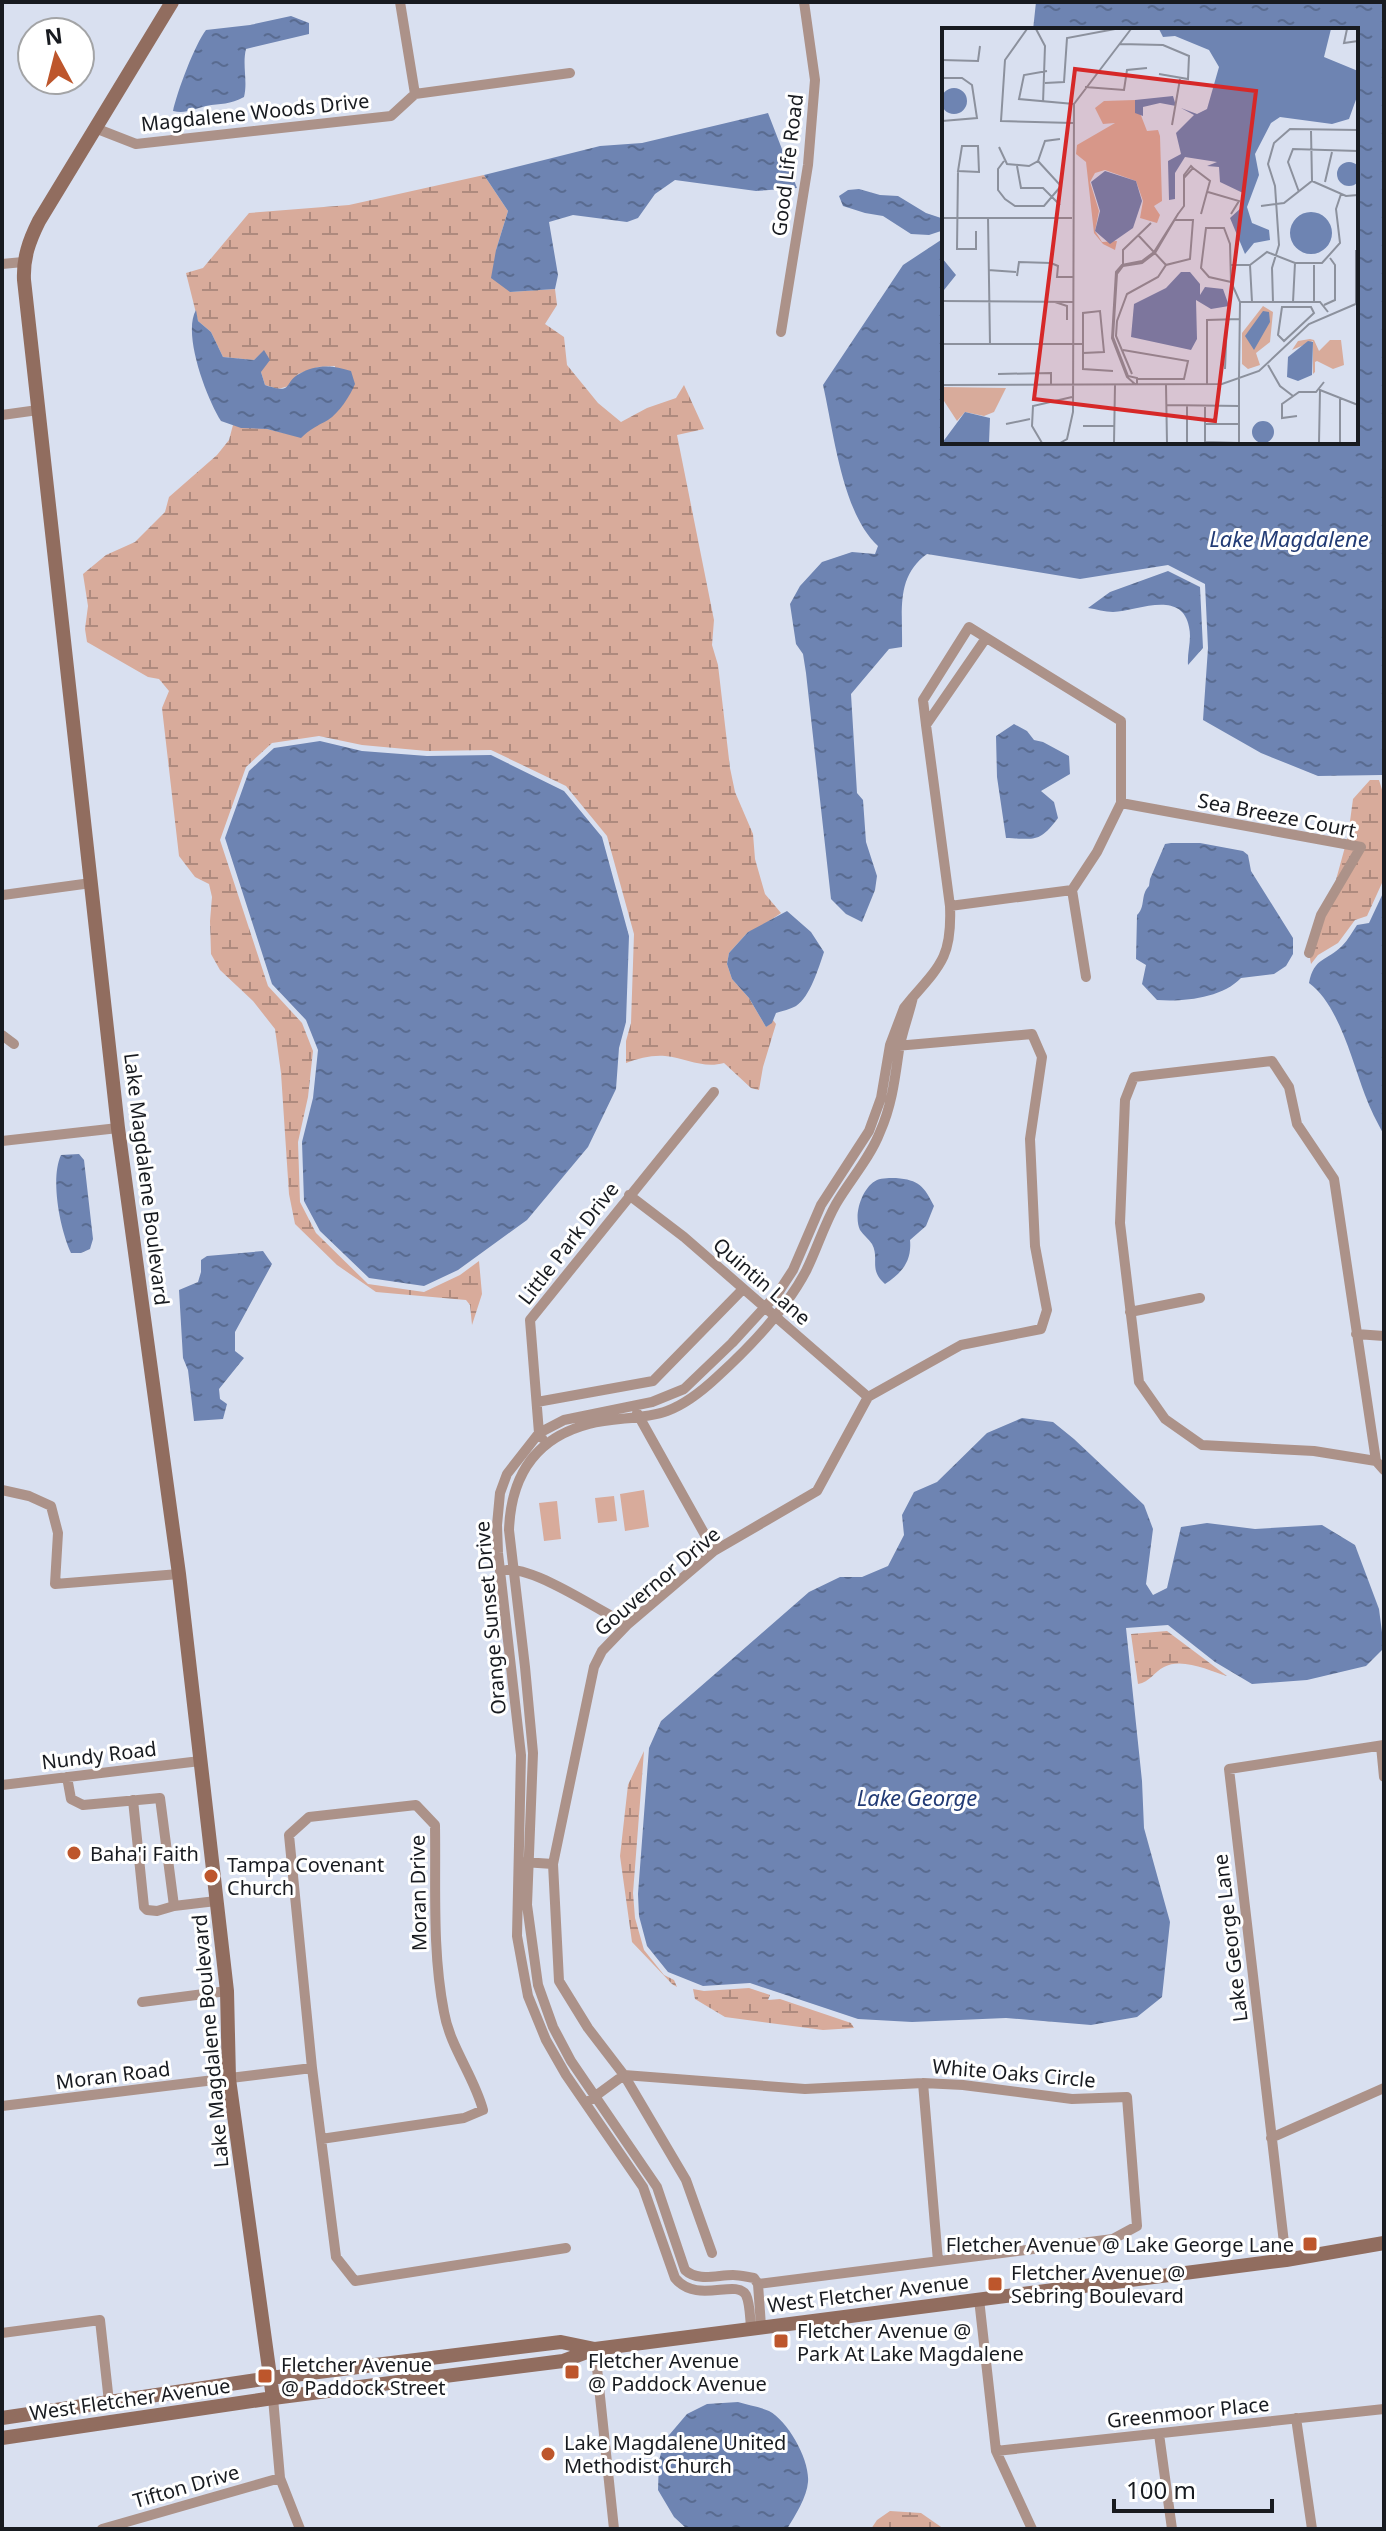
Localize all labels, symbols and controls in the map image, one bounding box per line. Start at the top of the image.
north arrow [16,16,96,96]
text: N [43,19,64,51]
inset map [942,28,1358,444]
street label: Magdalene Woods Drive [140,87,370,137]
street label: Good Life Road [765,92,809,238]
water label: Lake Magdalene [1209,523,1369,553]
street label: Sea Breeze Court [1196,786,1358,844]
street label: Lake Magdalene Boulevard [118,1051,176,1307]
street label: Little Park Drive [512,1176,624,1310]
street label: Quintin Lane [708,1231,816,1331]
street label: Orange Sunset Drive [468,1520,512,1716]
street label: Gouvernor Drive [589,1520,725,1642]
street label: Nundy Road [40,1735,158,1775]
water label: Lake George [857,1782,977,1812]
street label: Moran Drive [403,1835,433,1951]
place label: Baha'i Faith [90,1840,199,1867]
marker: Baha'i Faith [65,1844,83,1862]
place label: Tampa Covenant Church [227,1851,384,1901]
street label: Lake George Lane [1206,1852,1254,2024]
marker: Tampa Covenant Church [202,1867,220,1885]
street label: Lake Magdalene Boulevard [185,1913,235,2169]
street label: White Oaks Circle [931,2052,1097,2094]
street label: Moran Road [54,2055,172,2095]
place label: Fletcher Avenue @ Lake George Lane [946,2231,1294,2258]
marker: Fletcher Avenue @ Lake George Lane [1301,2235,1319,2253]
place label: Fletcher Avenue @ Sebring Boulevard [1011,2259,1185,2309]
street label: West Fletcher Avenue [766,2267,970,2319]
marker: Fletcher Avenue @ Sebring Boulevard [986,2275,1004,2293]
place label: Fletcher Avenue @ Park At Lake Magdalene [797,2317,1024,2367]
marker: Fletcher Avenue @ Park At Lake Magdalene [772,2332,790,2350]
place label: Fletcher Avenue @ Paddock Avenue [588,2347,767,2397]
place label: Fletcher Avenue @ Paddock Street [281,2351,446,2401]
marker: Fletcher Avenue @ Paddock Avenue [563,2363,581,2381]
marker: Fletcher Avenue @ Paddock Street [256,2367,274,2385]
street label: West Fletcher Avenue [28,2372,232,2426]
street label: Greenmoor Place [1106,2390,1270,2434]
place label: Lake Magdalene United Methodist Church [564,2429,786,2479]
marker: Lake Magdalene United Methodist Church [539,2445,557,2463]
street label: Tifton Drive [130,2458,242,2514]
scale bar [1114,2463,1272,2513]
text: 100 m [1126,2473,1196,2506]

